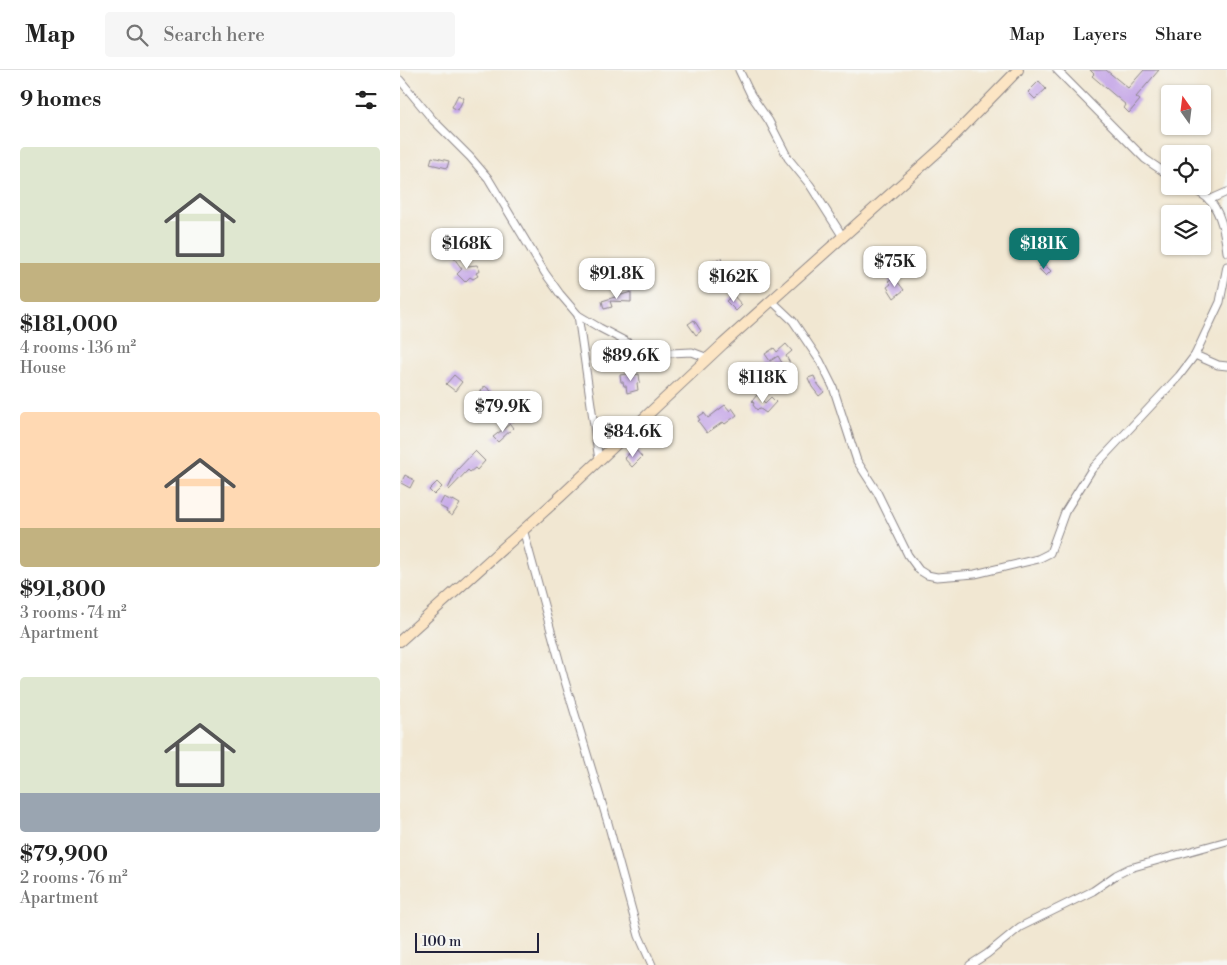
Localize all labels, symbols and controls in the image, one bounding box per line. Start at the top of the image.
search box [105,12,455,57]
text: Map [25,20,75,50]
icon: search [123,21,151,49]
text: Search here [163,23,265,47]
text: Map [1010,23,1045,46]
text: Layers [1073,23,1127,46]
text: Share [1155,23,1202,46]
north arrow [1161,85,1211,135]
map controls [1161,85,1211,255]
icon: filters [352,86,380,114]
text: 9 homes [20,87,101,113]
button: locate [1161,145,1211,195]
icon: home [155,180,245,270]
button: layers [1161,205,1211,255]
pin: $168K [432,228,502,270]
pin: $181K [1009,228,1079,270]
text: $168K [442,234,492,254]
text: $181K [1020,234,1068,254]
pin: $75K [865,246,925,288]
text: $75K [874,252,916,272]
pin: $91.8K [576,258,658,300]
pin: $162K [699,260,769,303]
text: $91.8K [590,264,644,284]
text: $162K [709,267,759,287]
text: $181,000 [20,312,118,338]
text: 4 rooms · 136 m² [20,338,136,358]
pin: $89.6K [590,340,672,382]
text: $89.6K [602,346,660,366]
text: House [20,358,66,378]
pin: $118K [728,362,798,404]
text: $118K [739,368,787,388]
pin: $79.9K [462,390,544,433]
text: $79.9K [475,397,531,417]
pin: $84.6K [592,416,674,458]
text: $84.6K [604,422,662,442]
icon: home [155,445,245,535]
text: $91,800 [20,577,106,603]
text: 3 rooms · 74 m² [20,603,127,623]
text: Apartment [20,623,99,643]
icon: home [155,710,245,800]
text: $79,900 [20,842,108,868]
text: 2 rooms · 76 m² [20,868,128,888]
text: Apartment [20,888,99,908]
scale bar [415,930,539,953]
text: 100 m [422,933,461,951]

